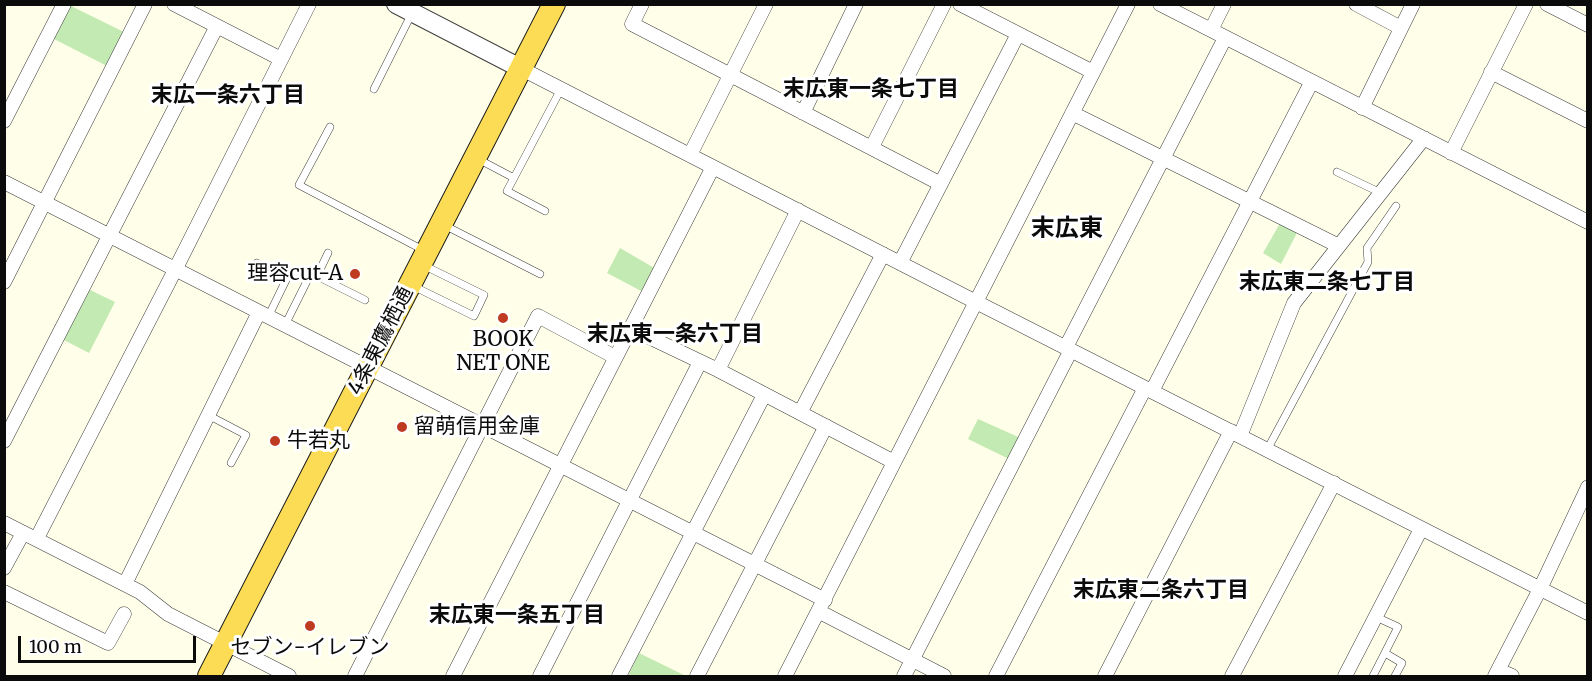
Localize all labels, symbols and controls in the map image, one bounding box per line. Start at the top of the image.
district label: 末広東一条七丁目 [783,77,959,103]
district label: 末広一条六丁目 [151,83,305,109]
district label: 末広東 [1031,215,1103,243]
place label: 理容cut-A [247,261,343,287]
marker: 理容cut-A [348,267,362,281]
district label: 末広東二条七丁目 [1239,270,1415,296]
street label: 4条東鷹栖通 [343,283,419,399]
marker: BOOK NET ONE [496,311,510,325]
district label: 末広東一条六丁目 [587,322,763,348]
place label: BOOK NET ONE [456,327,550,377]
place label: 留萌信用金庫 [414,414,540,440]
marker: 留萌信用金庫 [395,420,409,434]
place label: 牛若丸 [287,428,350,454]
marker: 牛若丸 [268,434,282,448]
district label: 末広東二条六丁目 [1073,578,1249,604]
district label: 末広東一条五丁目 [429,603,605,629]
marker: セブン-イレブン [303,619,317,633]
scale bar [21,624,200,662]
text: 100 m [29,635,82,658]
place label: セブン-イレブン [230,635,390,661]

